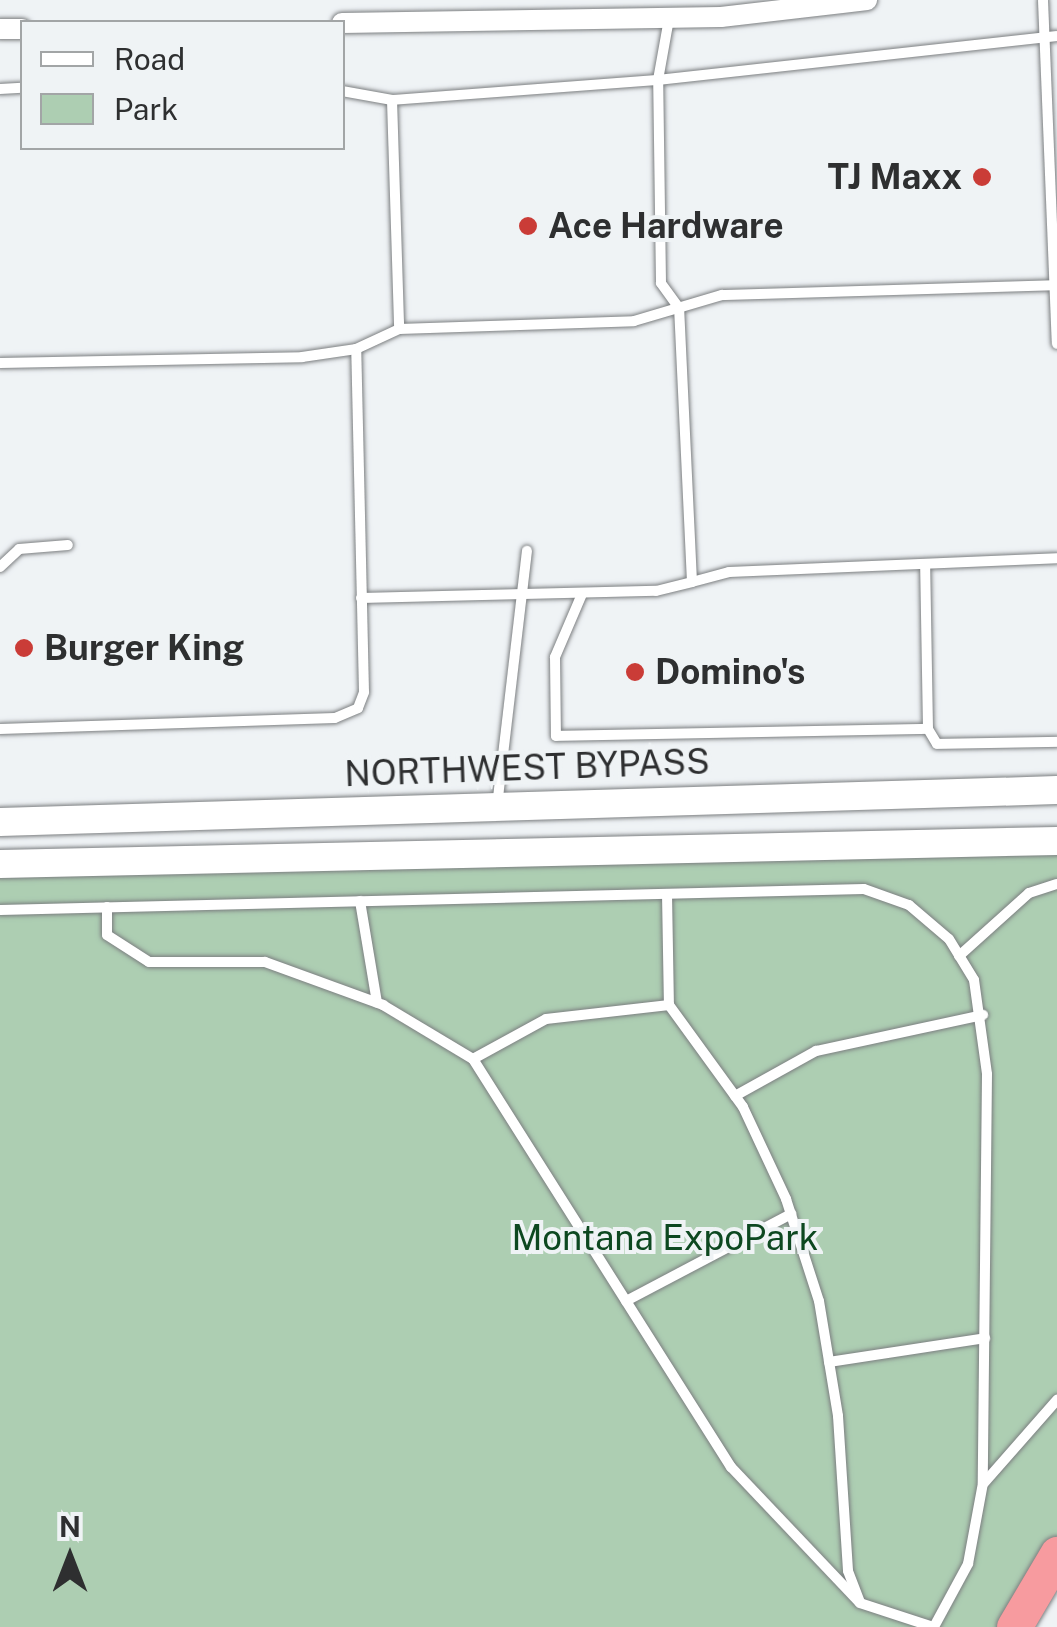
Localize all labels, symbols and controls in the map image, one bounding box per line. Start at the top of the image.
legend [20,20,345,150]
text: Road [114,41,185,77]
text: Park [114,91,178,127]
place label: TJ Maxx [827,156,962,198]
marker: TJ Maxx [971,166,993,188]
place label: Ace Hardware [548,205,784,247]
marker: Ace Hardware [517,215,539,237]
place label: Burger King [44,627,244,669]
marker: Burger King [13,637,35,659]
place label: Domino's [655,651,805,693]
marker: Domino's [624,661,646,683]
street label: NORTHWEST BYPASS [344,741,710,795]
park label: Montana ExpoPark [512,1217,818,1259]
north arrow [20,1507,120,1607]
text: N [59,1510,81,1543]

